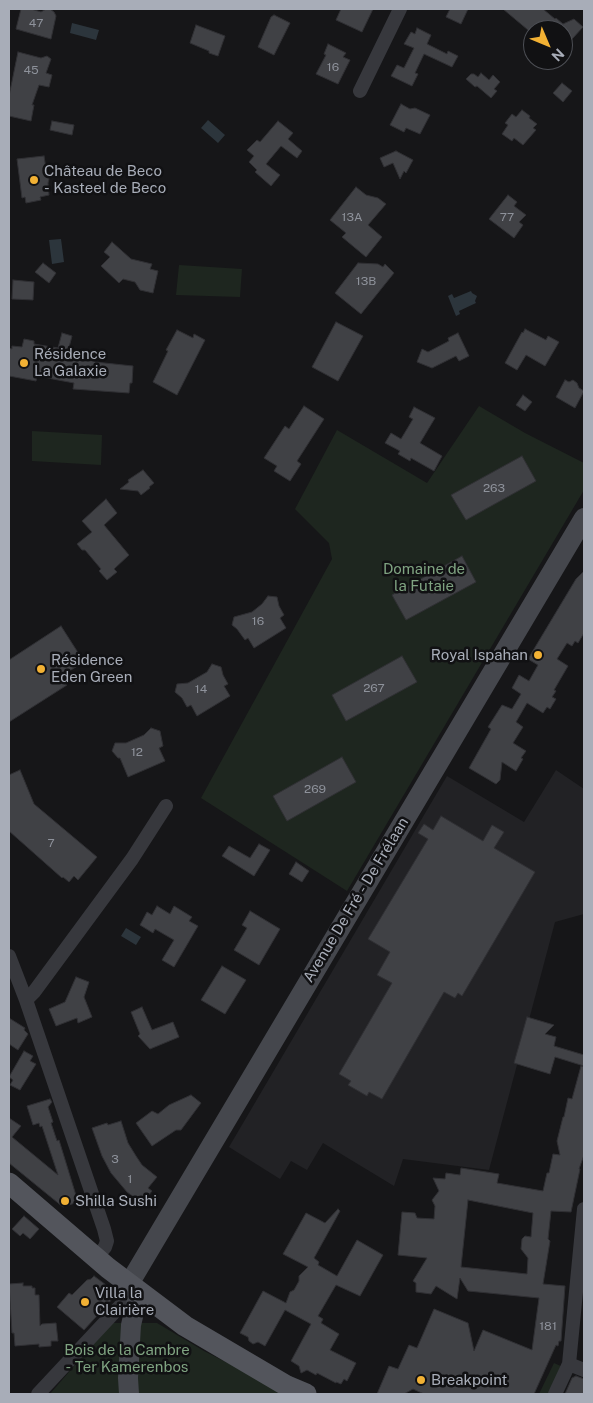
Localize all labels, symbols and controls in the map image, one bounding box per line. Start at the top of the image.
house number: 47 [29,16,43,30]
north arrow [523,20,573,70]
text: N [548,45,567,64]
house number: 16 [327,60,339,74]
house number: 45 [23,63,39,77]
place label: Château de Beco - Kasteel de Beco [44,162,166,197]
marker: Château de Beco - Kasteel de Beco [28,174,40,186]
house number: 13A [342,210,362,224]
house number: 77 [500,210,514,224]
house number: 13B [356,274,376,288]
place label: Résidence La Galaxie [34,345,107,380]
marker: Résidence La Galaxie [18,357,30,369]
house number: 263 [483,481,505,495]
park label: Domaine de la Futaie [383,560,465,595]
house number: 16 [252,614,264,628]
place label: Royal Ispahan [431,646,528,664]
marker: Royal Ispahan [532,649,544,661]
place label: Résidence Eden Green [51,651,132,686]
marker: Résidence Eden Green [35,663,47,675]
house number: 267 [363,681,385,695]
house number: 14 [195,682,207,696]
house number: 12 [131,745,143,759]
house number: 269 [304,782,326,796]
street label: Avenue De Fré - De Frélaan [300,814,412,986]
house number: 7 [47,836,55,850]
house number: 3 [111,1152,119,1166]
house number: 1 [128,1172,132,1186]
place label: Shilla Sushi [75,1192,157,1210]
marker: Shilla Sushi [59,1195,71,1207]
place label: Villa la Clairière [95,1284,154,1319]
marker: Villa la Clairière [79,1296,91,1308]
house number: 181 [539,1319,557,1333]
park label: Bois de la Cambre - Ter Kamerenbos [64,1341,190,1376]
place label: Breakpoint [431,1371,507,1389]
marker: Breakpoint [415,1374,427,1386]

